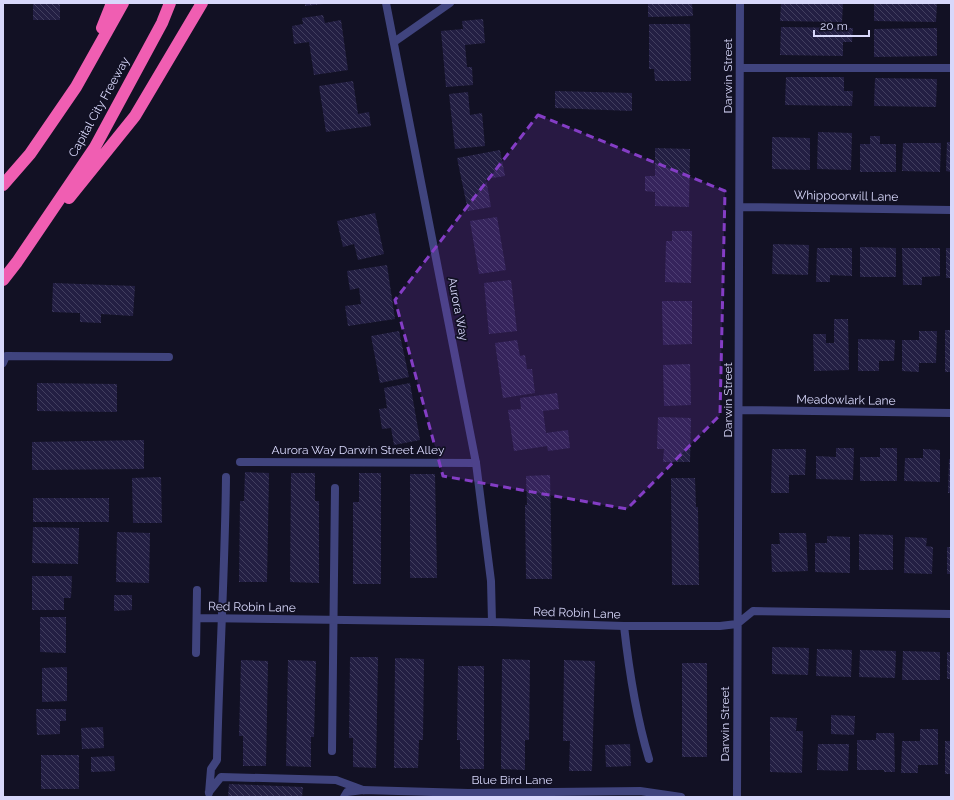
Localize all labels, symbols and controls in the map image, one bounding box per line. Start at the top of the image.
scale bar [814,12,869,38]
text: 20 m [820,19,848,33]
street label: Darwin Street [721,39,735,114]
street label: Capital City Freeway [66,54,133,160]
street label: Whippoorwill Lane [794,188,898,204]
street label: Aurora Way [445,276,471,342]
street label: Darwin Street [721,363,735,438]
street label: Meadowlark Lane [796,392,896,408]
street label: Aurora Way Darwin Street Alley [272,443,445,457]
street label: Red Robin Lane [208,599,296,615]
street label: Red Robin Lane [533,604,621,622]
street label: Darwin Street [718,687,732,762]
street label: Blue Bird Lane [471,773,553,787]

